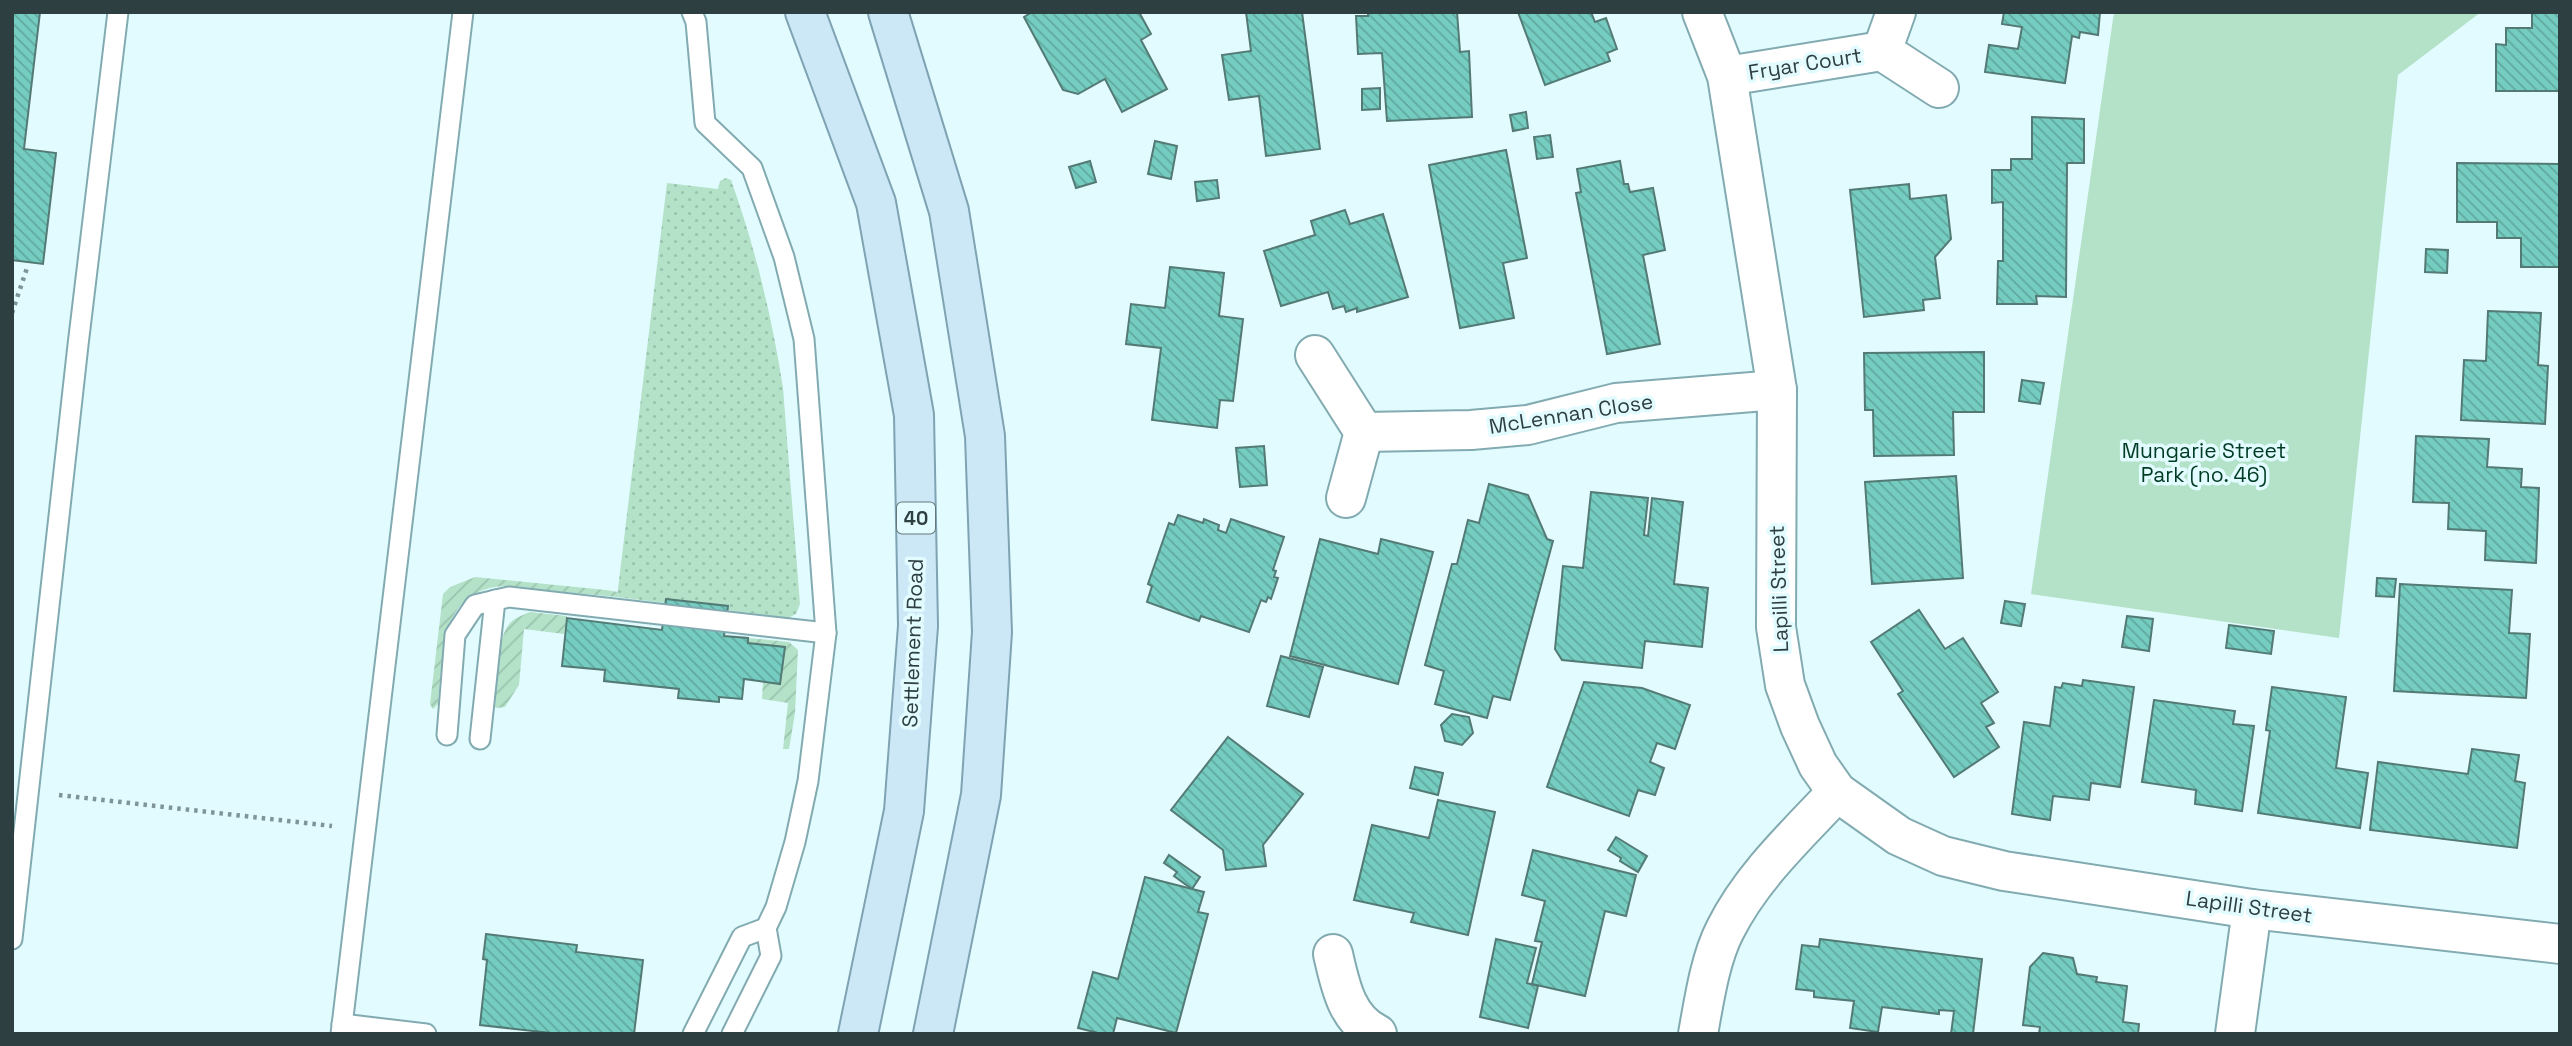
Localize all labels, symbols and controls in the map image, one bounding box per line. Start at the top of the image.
street label: Fryar Court [1746,41,1864,86]
street label: McLennan Close [1487,387,1655,440]
park label: Mungarie Street Park (no. 46) [2122,437,2286,488]
road number: 40 [897,503,935,534]
street label: Lapilli Street [1763,525,1794,653]
street label: Settlement Road [896,558,929,728]
street label: Lapilli Street [2184,884,2314,929]

